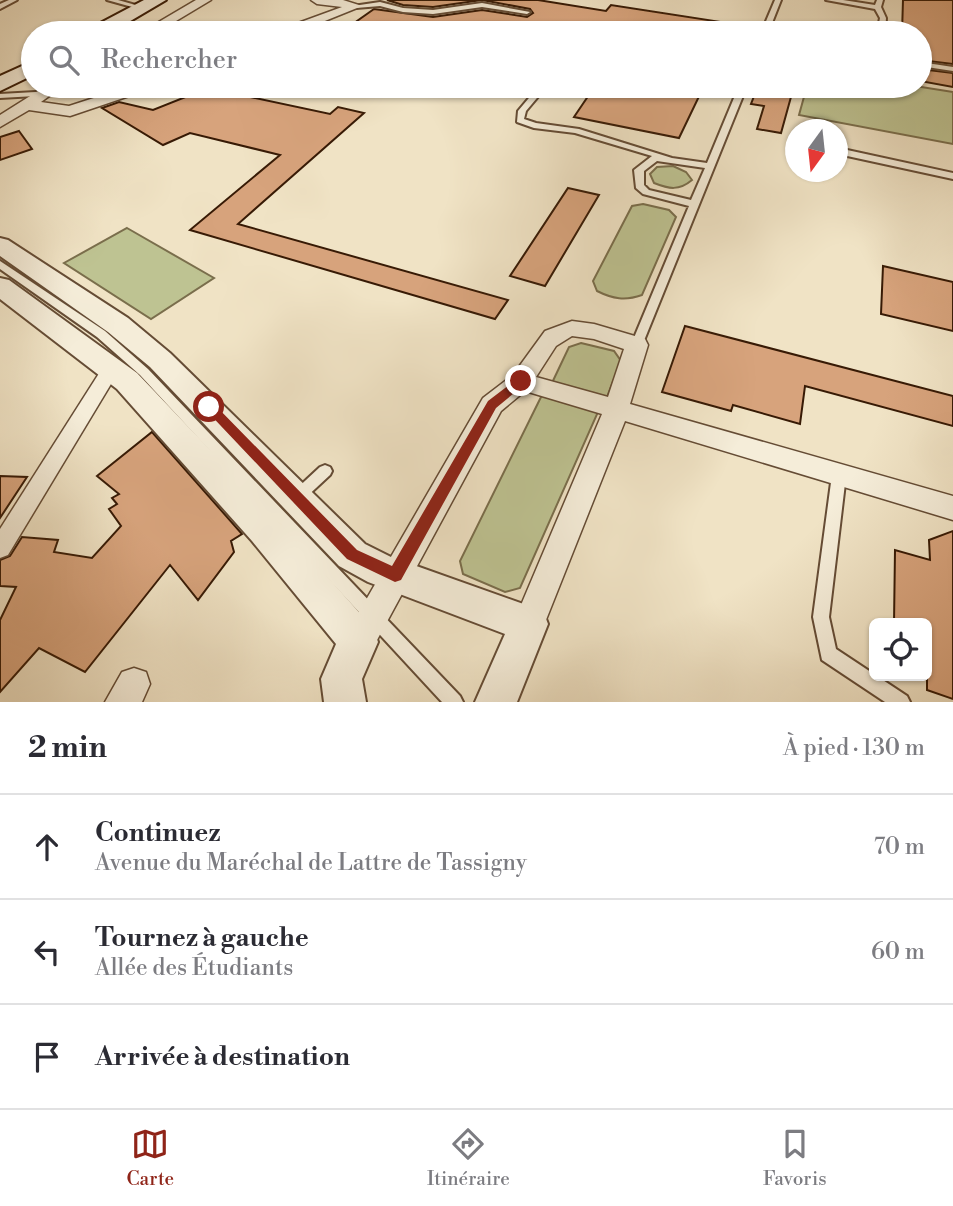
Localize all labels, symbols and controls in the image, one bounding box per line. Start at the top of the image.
search box [21,21,932,98]
icon: search [45,41,83,79]
text: Rechercher [101,44,237,76]
north arrow [785,119,848,182]
route end [505,365,536,396]
route start [193,391,224,422]
map controls [869,618,932,681]
button: locate [869,618,932,681]
text: 2 min [28,729,107,767]
text: À pied · 130 m [783,734,925,762]
text: Continuez [95,817,221,849]
icon: ahead [28,828,66,866]
text: 70 m [874,833,925,861]
text: Avenue du Maréchal de Lattre de Tassigny [95,849,527,877]
text: Tournez à gauche [95,922,309,954]
icon: left [28,933,66,971]
text: 60 m [871,938,925,966]
text: Allée des Étudiants [95,954,293,982]
icon: arrive [28,1038,66,1076]
text: Arrivée à destination [95,1041,350,1073]
tab: Carte [127,1125,174,1191]
tab: Itinéraire [427,1125,510,1191]
tab: Favoris [763,1125,827,1191]

